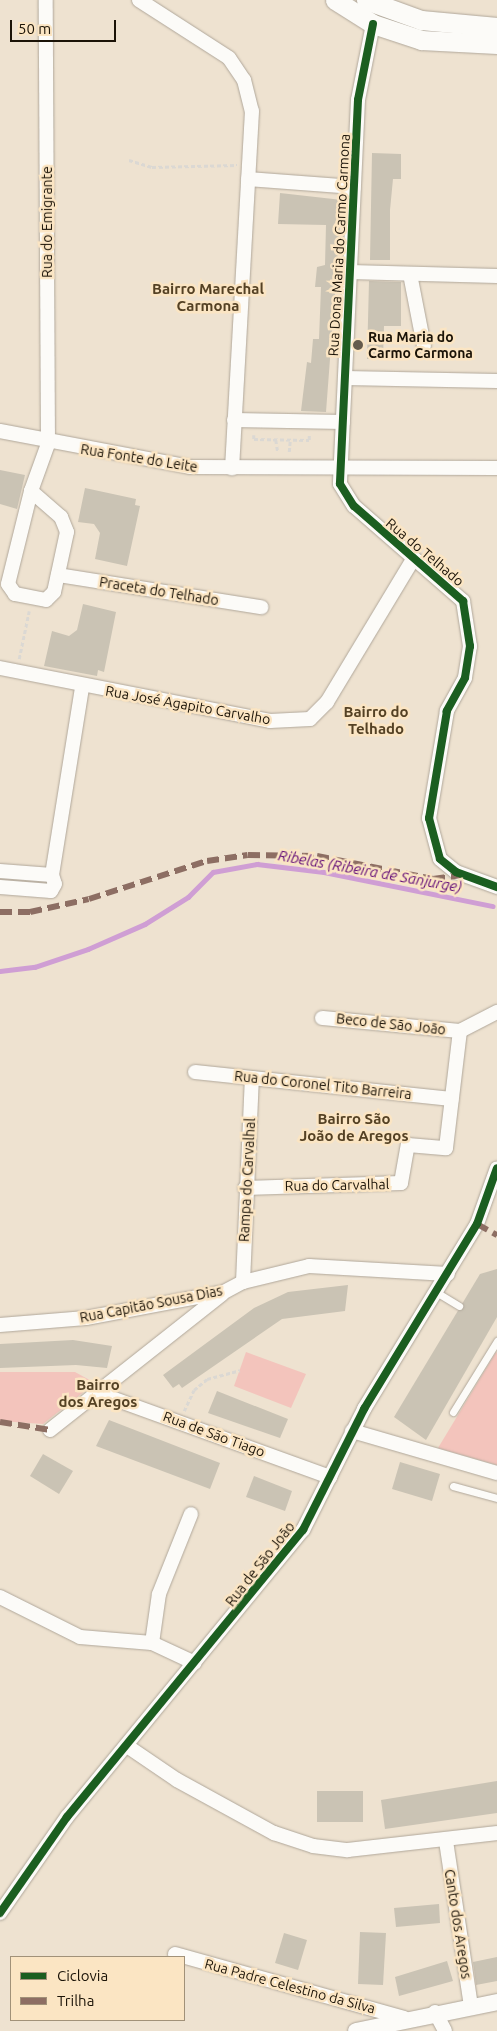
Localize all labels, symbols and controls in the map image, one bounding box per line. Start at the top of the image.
scale bar [12,10,119,42]
text: 50 m [18,20,51,37]
street label: Rua Dona Maria do Carmo Carmona [325,133,353,357]
street label: Rua do Emigrante [39,166,55,278]
district label: Bairro Marechal Carmona [152,279,264,314]
place label: Rua Maria do Carmo Carmona [368,329,473,362]
marker: Rua Maria do Carmo Carmona [352,339,364,351]
street label: Rua Fonte do Leite [79,440,199,476]
street label: Rua do Telhado [383,514,467,590]
street label: Praceta do Telhado [98,573,220,609]
street label: Rua José Agapito Carvalho [104,682,272,728]
district label: Bairro do Telhado [343,702,409,737]
water label: Ribelas (Ribeira de Sanjurge) [277,846,463,896]
street label: Beco de São João [335,1010,447,1038]
street label: Rua do Coronel Tito Barreira [234,1067,412,1103]
district label: Bairro São João de Aregos [300,1109,408,1144]
street label: Rampa do Carvalhal [235,1118,259,1242]
street label: Rua do Carvalhal [285,1176,389,1194]
street label: Rua Capitão Sousa Dias [78,1282,224,1326]
district label: Bairro dos Aregos [59,1375,137,1410]
street label: Rua de São Tiago [161,1408,267,1460]
street label: Rua de São João [222,1518,298,1610]
street label: Canto dos Aregos [441,1868,475,1980]
street label: Rua Padre Celestino da Silva [203,1955,377,2017]
legend [10,1956,185,2021]
text: Ciclovia [57,1967,108,1984]
text: Trilha [57,1992,94,2009]

